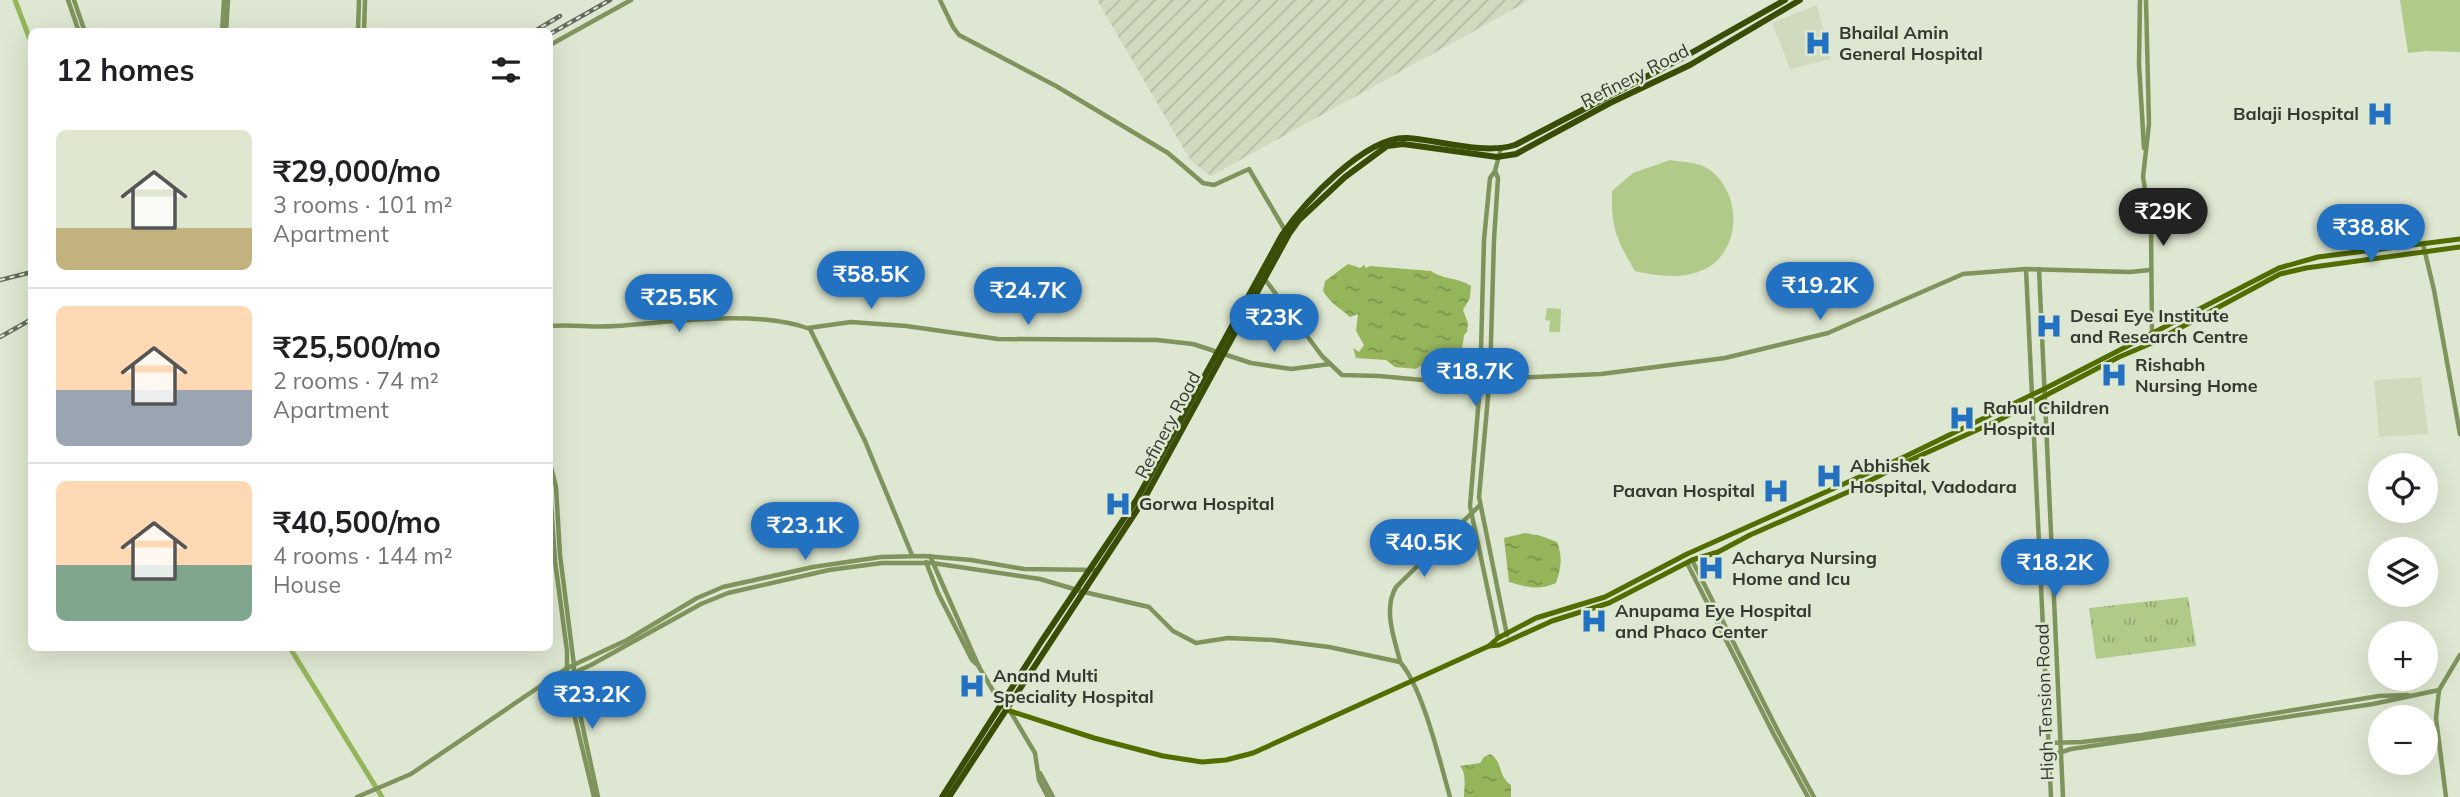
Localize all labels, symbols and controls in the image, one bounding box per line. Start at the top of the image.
place label: Bhailal Amin General Hospital [1839,21,1983,65]
hospital icon: Bhailal Amin General Hospital [1803,28,1833,58]
street label: Refinery Road [1577,38,1693,113]
text: 12 homes [56,51,195,89]
icon: filters [487,51,525,89]
hospital icon: Balaji Hospital [2365,99,2395,129]
place label: Balaji Hospital [2233,102,2359,125]
text: ₹29,000/mo [273,152,441,190]
icon: home [112,158,196,242]
pin: ₹29K [2122,188,2204,248]
text: 3 rooms · 101 m² [273,190,453,219]
text: ₹29K [2135,196,2191,225]
pin: ₹38.8K [2314,204,2428,264]
text: ₹38.8K [2333,212,2409,241]
text: Apartment [273,219,389,248]
pin: ₹58.5K [814,252,928,311]
text: ₹58.5K [833,259,909,288]
pin: ₹19.2K [1763,262,1877,322]
pin: ₹24.7K [971,268,1085,327]
text: ₹19.2K [1782,270,1858,299]
pin: ₹25.5K [622,274,736,334]
text: ₹24.7K [990,275,1066,304]
text: ₹25.5K [641,282,717,311]
pin: ₹23K [1233,294,1315,354]
text: ₹23K [1246,302,1302,331]
place label: Desai Eye Institute and Research Centre [2070,304,2248,348]
hospital icon: Desai Eye Institute and Research Centre [2034,311,2064,341]
text: ₹25,500/mo [273,328,441,366]
icon: home [112,334,196,418]
pin: ₹18.7K [1418,348,1532,408]
place label: Rishabh Nursing Home [2135,353,2258,397]
text: ₹18.7K [1437,356,1513,385]
hospital icon: Rishabh Nursing Home [2099,360,2129,390]
text: 2 rooms · 74 m² [273,366,439,395]
street label: Refinery Road [1130,367,1205,482]
text: Apartment [273,395,389,424]
place label: Rahul Children Hospital [1983,396,2109,440]
hospital icon: Rahul Children Hospital [1947,403,1977,433]
map controls [2368,453,2438,775]
button: locate [2368,453,2438,523]
place label: Abhishek Hospital, Vadodara [1850,454,2017,498]
hospital icon: Abhishek Hospital, Vadodara [1814,461,1844,491]
hospital icon: Paavan Hospital [1761,476,1791,506]
place label: Paavan Hospital [1612,479,1755,502]
hospital icon: Gorwa Hospital [1103,489,1133,519]
place label: Gorwa Hospital [1139,492,1275,515]
text: ₹40,500/mo [273,503,441,541]
pin: ₹23.1K [748,503,862,562]
icon: home [112,509,196,593]
text: ₹23.1K [767,510,843,539]
pin: ₹40.5K [1367,520,1481,579]
text: ₹40.5K [1386,527,1462,556]
button: layers [2368,537,2438,607]
pin: ₹18.2K [1998,540,2112,599]
text: 4 rooms · 144 m² [273,541,453,570]
place label: Acharya Nursing Home and Icu [1732,546,1877,590]
text: ₹18.2K [2017,547,2093,576]
hospital icon: Acharya Nursing Home and Icu [1696,553,1726,583]
text: House [273,570,341,599]
place label: Anupama Eye Hospital and Phaco Center [1615,599,1812,643]
hospital icon: Anupama Eye Hospital and Phaco Center [1579,606,1609,636]
button: + [2368,621,2438,691]
street label: High Tension Road [2030,623,2059,781]
place label: Anand Multi Speciality Hospital [993,664,1154,708]
hospital icon: Anand Multi Speciality Hospital [957,671,987,701]
pin: ₹23.2K [535,672,649,731]
text: ₹23.2K [554,679,630,708]
button: − [2368,705,2438,775]

